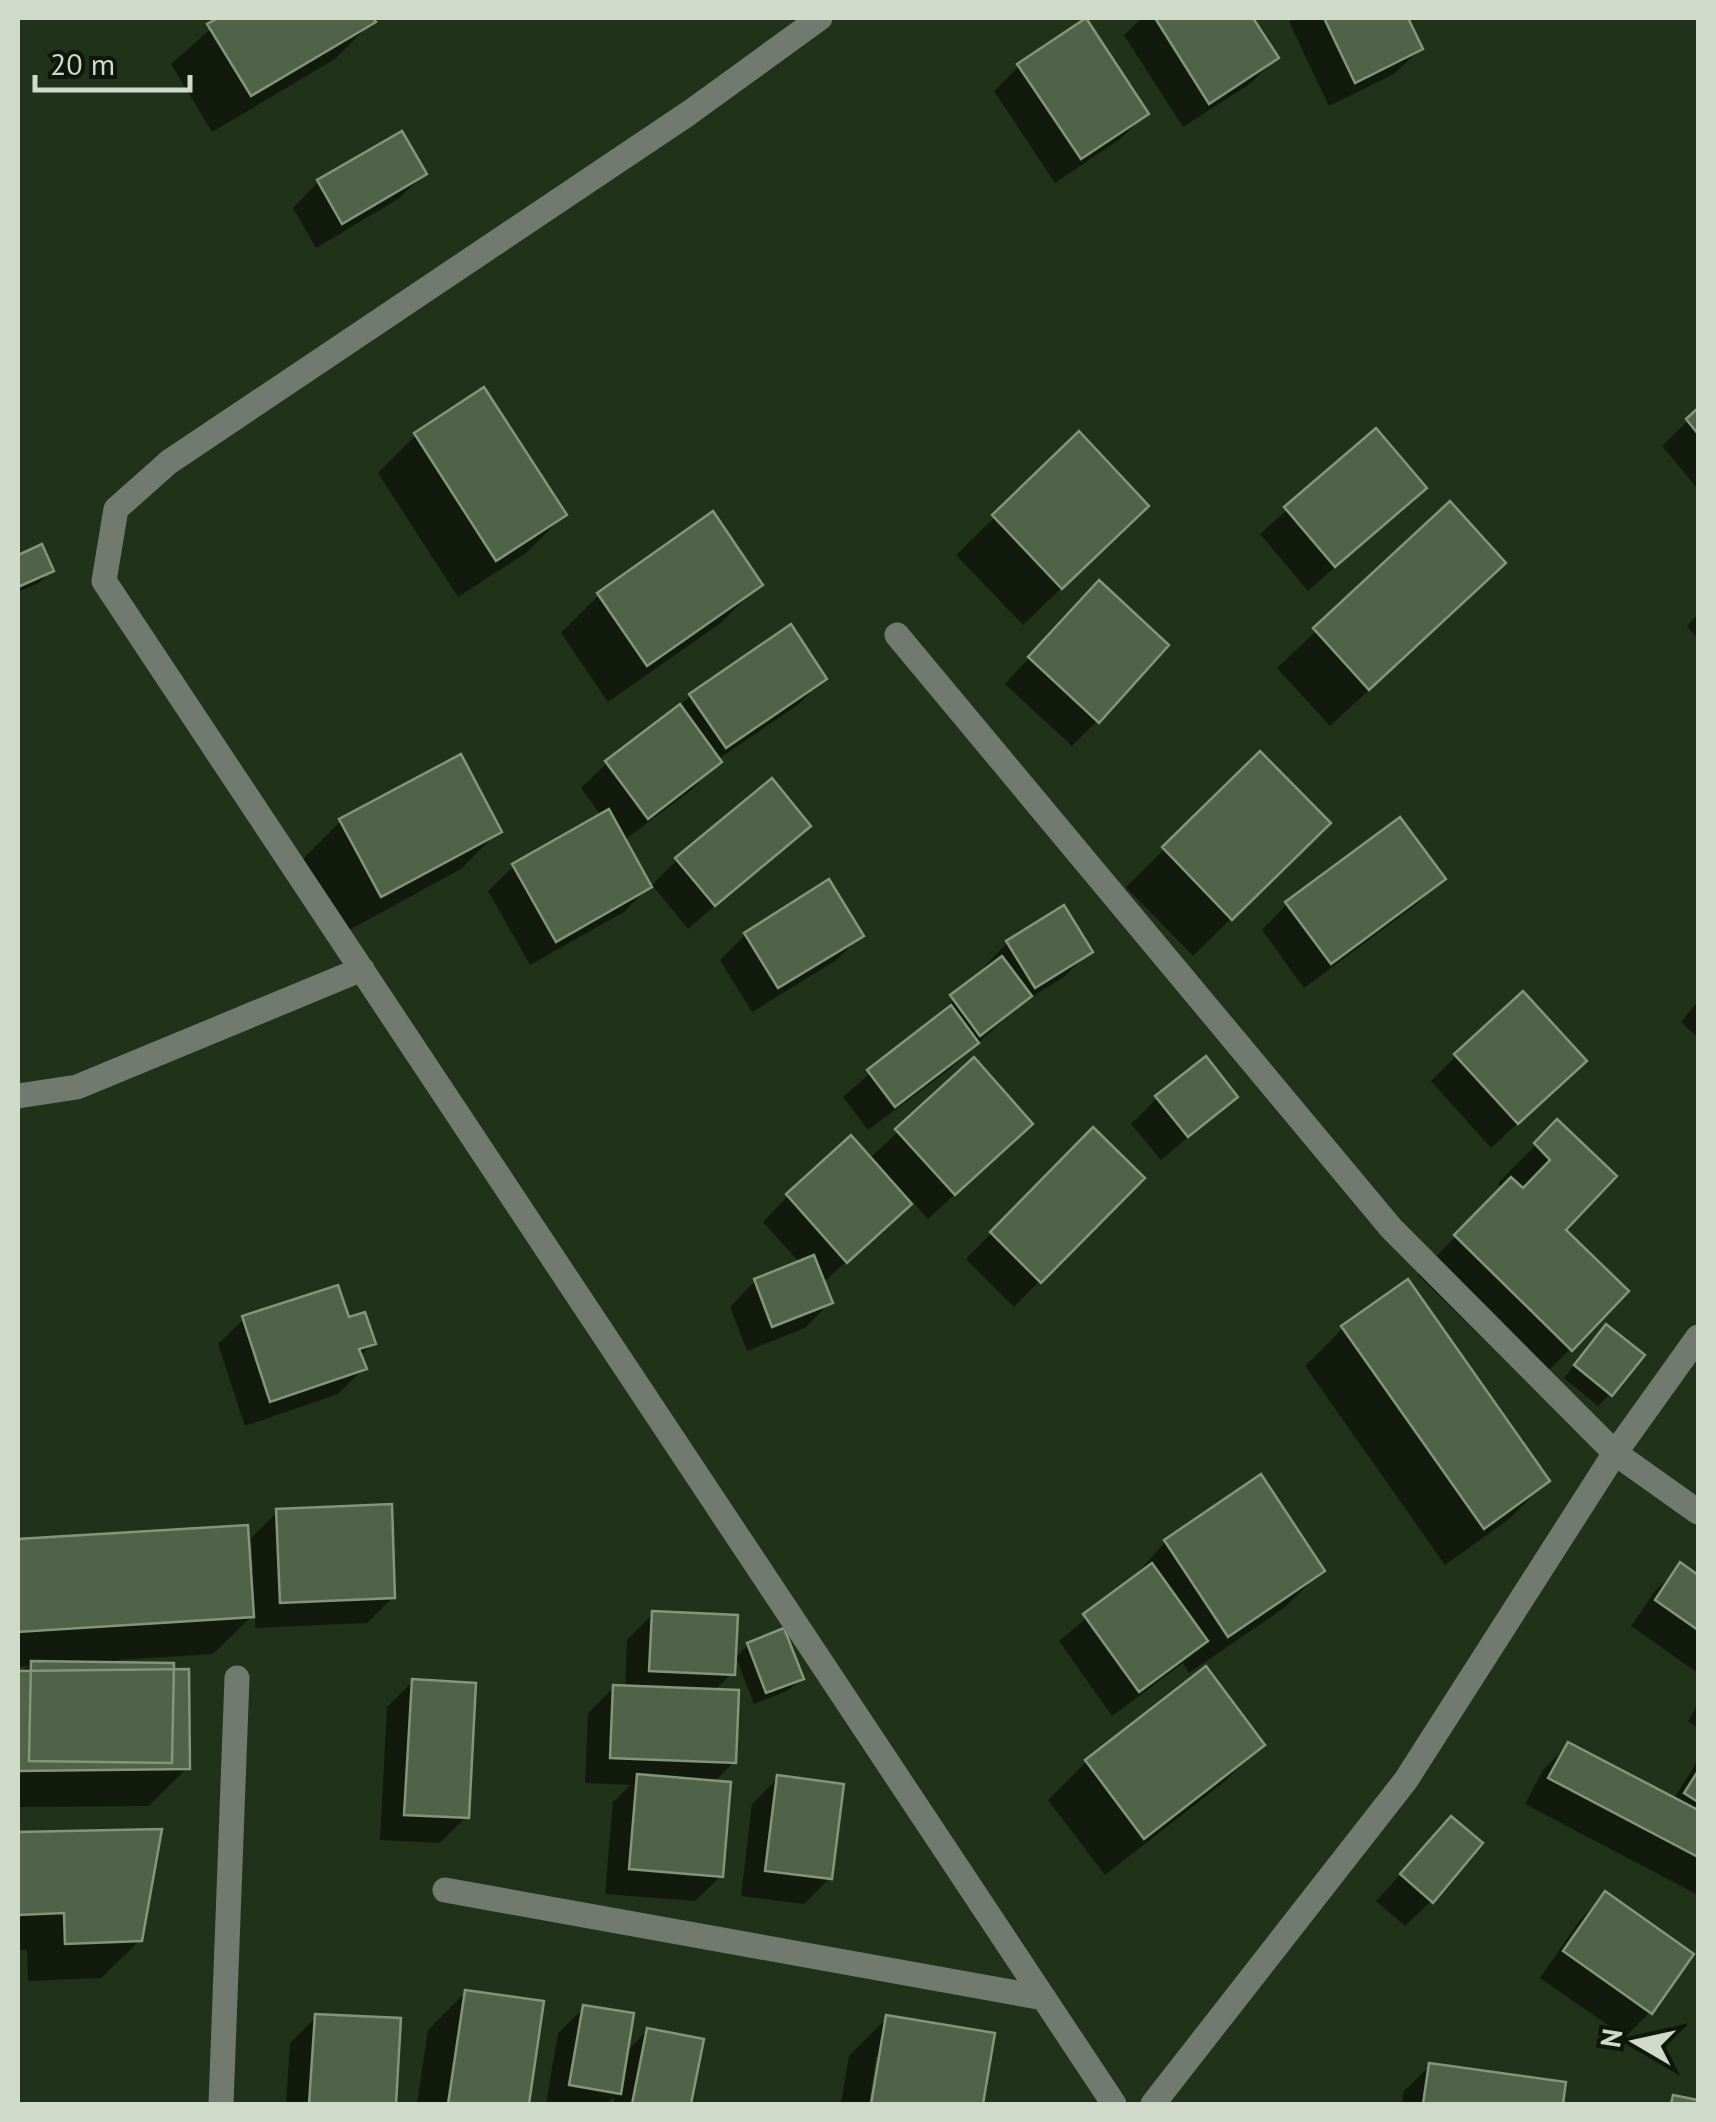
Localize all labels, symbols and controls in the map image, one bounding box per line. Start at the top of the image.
scale bar [35,30,190,92]
text: 20 m [50,44,115,83]
north arrow [1586,1992,1686,2092]
text: N [1591,2026,1631,2050]

